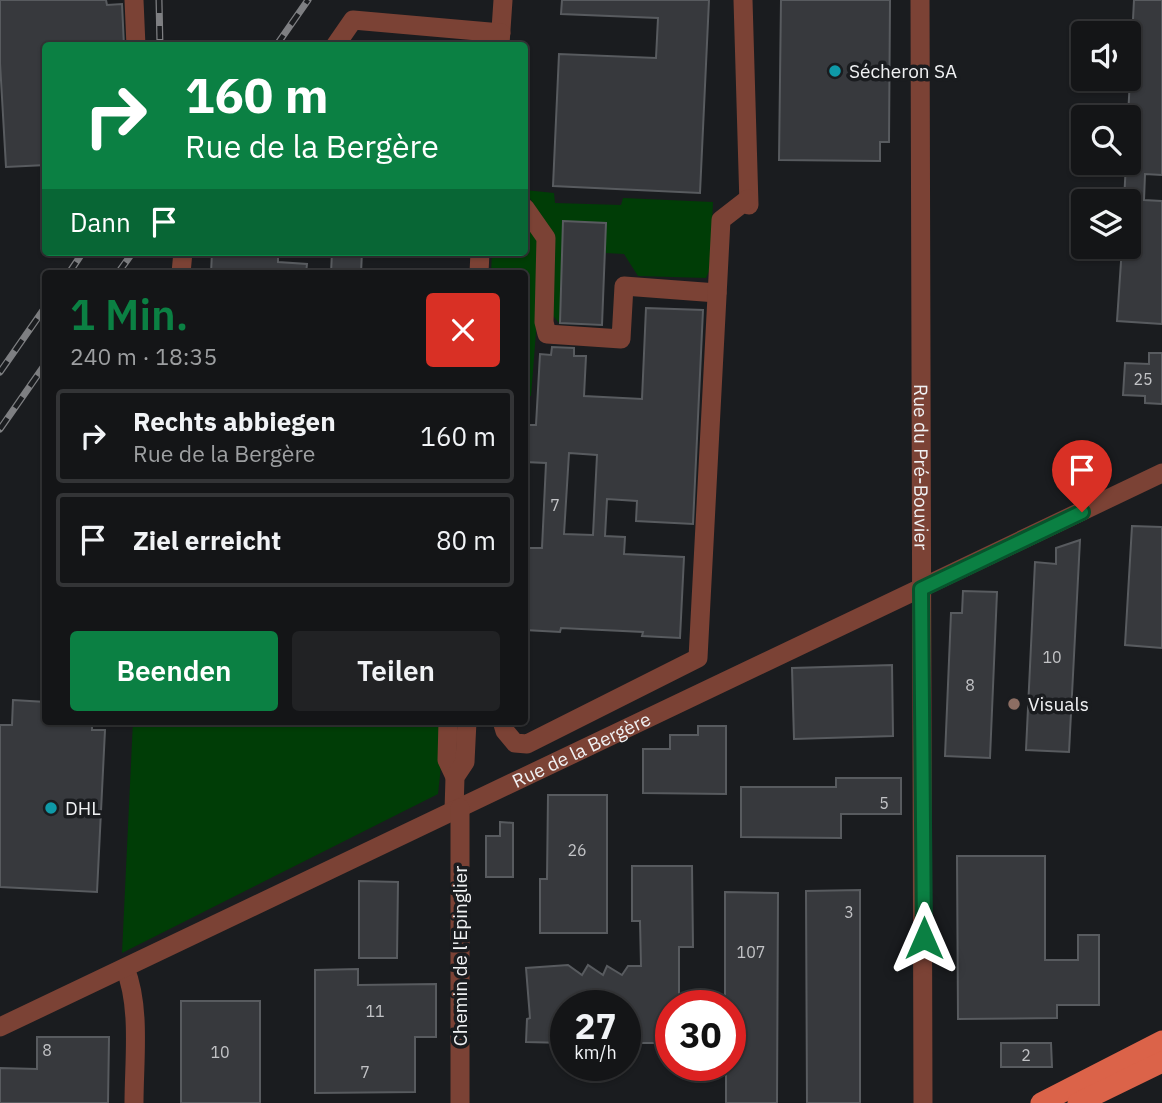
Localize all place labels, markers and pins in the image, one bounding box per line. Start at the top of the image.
place label: Sécheron SA [849,59,957,83]
marker: Sécheron SA [827,63,843,79]
pin [1052,440,1112,512]
place label: Visuals [1028,692,1089,716]
marker: Visuals [1006,696,1022,712]
place label: DHL [65,796,101,820]
marker: DHL [43,800,59,816]

